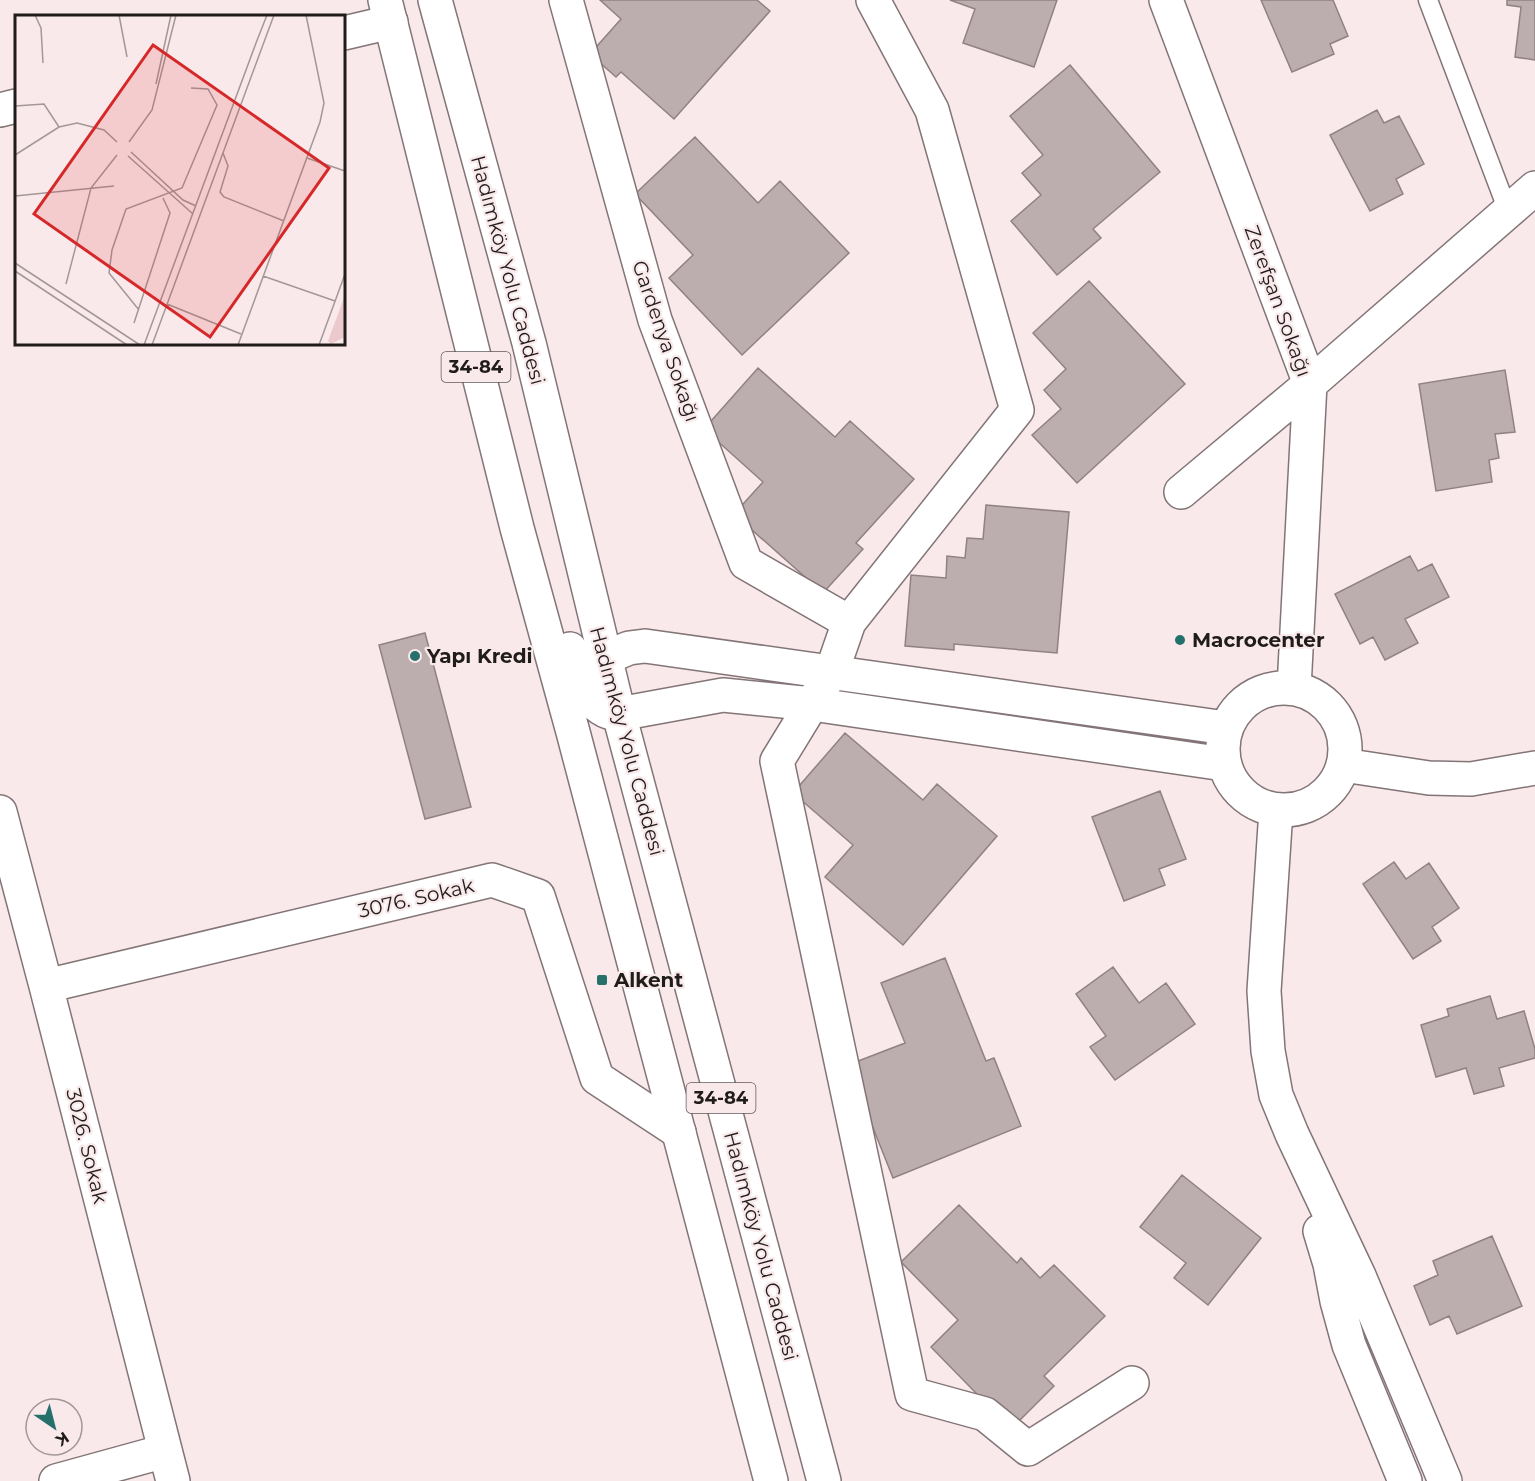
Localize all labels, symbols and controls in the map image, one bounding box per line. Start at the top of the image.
inset map [15,15,345,345]
street label: Hadımköy Yolu Caddesi [466,153,550,387]
street label: Zerefşan Sokağı [1239,222,1317,380]
street label: Gardenya Sokağı [627,257,705,425]
road number: 34-84 [442,352,510,382]
street label: Hadımköy Yolu Caddesi [585,624,669,858]
place label: Macrocenter [1192,628,1325,652]
marker: Macrocenter [1173,633,1187,647]
place label: Yapı Kredi [426,644,533,668]
marker: Yapı Kredi [408,649,422,663]
street label: 3076. Sokak [356,873,476,923]
place label: Alkent [613,968,683,992]
marker: Alkent [595,973,609,987]
road number: 34-84 [686,1083,756,1113]
street label: 3026. Sokak [61,1086,113,1206]
street label: Hadımköy Yolu Caddesi [719,1129,803,1363]
north arrow [24,1397,84,1457]
text: K [51,1428,73,1451]

